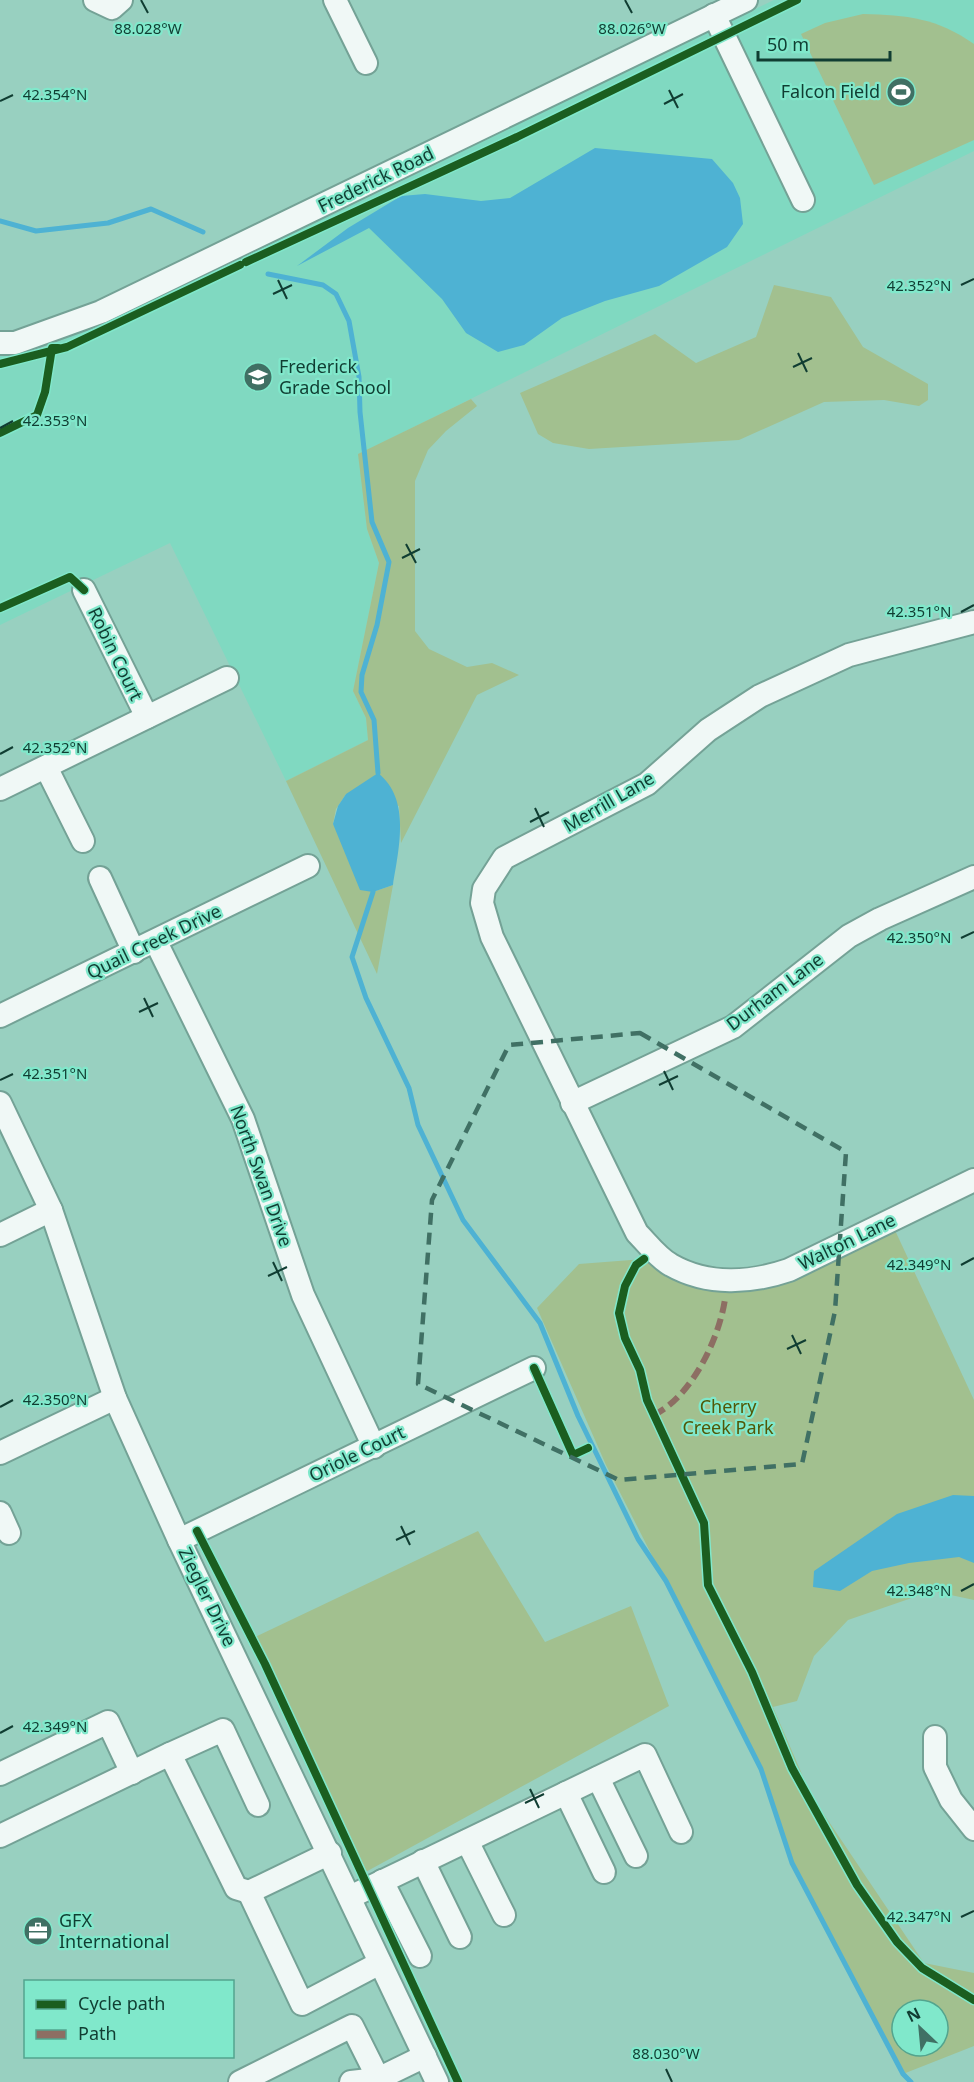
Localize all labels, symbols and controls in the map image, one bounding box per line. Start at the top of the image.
text: 88.028°W [114,18,182,38]
text: 88.026°W [598,18,666,38]
scale bar [758,24,890,62]
text: 50 m [767,32,809,56]
sports icon: Falcon Field [885,76,917,108]
place label: Falcon Field [781,79,880,103]
text: 42.354°N [23,84,87,104]
street label: Frederick Road [314,141,437,218]
text: 42.352°N [887,275,951,295]
place label: Frederick Grade School [279,354,391,399]
school or university icon: Frederick Grade School [242,361,274,393]
text: 42.353°N [23,410,87,430]
text: 42.351°N [887,601,951,621]
street label: Robin Court [83,603,149,705]
text: 42.352°N [23,737,87,757]
street label: Merrill Lane [559,766,658,837]
street label: Quail Creek Drive [82,898,225,984]
text: 42.350°N [887,927,951,947]
street label: Durham Lane [721,947,828,1035]
text: 42.351°N [23,1063,87,1083]
street label: North Swan Drive [225,1102,299,1250]
street label: Walton Lane [794,1207,899,1275]
text: 42.349°N [887,1254,951,1274]
text: 42.350°N [23,1389,87,1409]
park label: Cherry Creek Park [682,1394,774,1439]
street label: Oriole Court [305,1419,409,1487]
street label: Ziegler Drive [174,1543,242,1650]
text: 42.348°N [887,1580,951,1600]
text: 42.349°N [23,1716,87,1736]
text: 42.347°N [887,1906,951,1926]
place label: GFX International [59,1908,169,1953]
office icon: GFX International [22,1915,54,1947]
legend [24,1980,234,2058]
text: Cycle path [78,1991,165,2015]
north arrow [890,1998,950,2058]
text: N [903,2002,924,2027]
text: Path [78,2021,117,2045]
text: 88.030°W [632,2043,700,2063]

